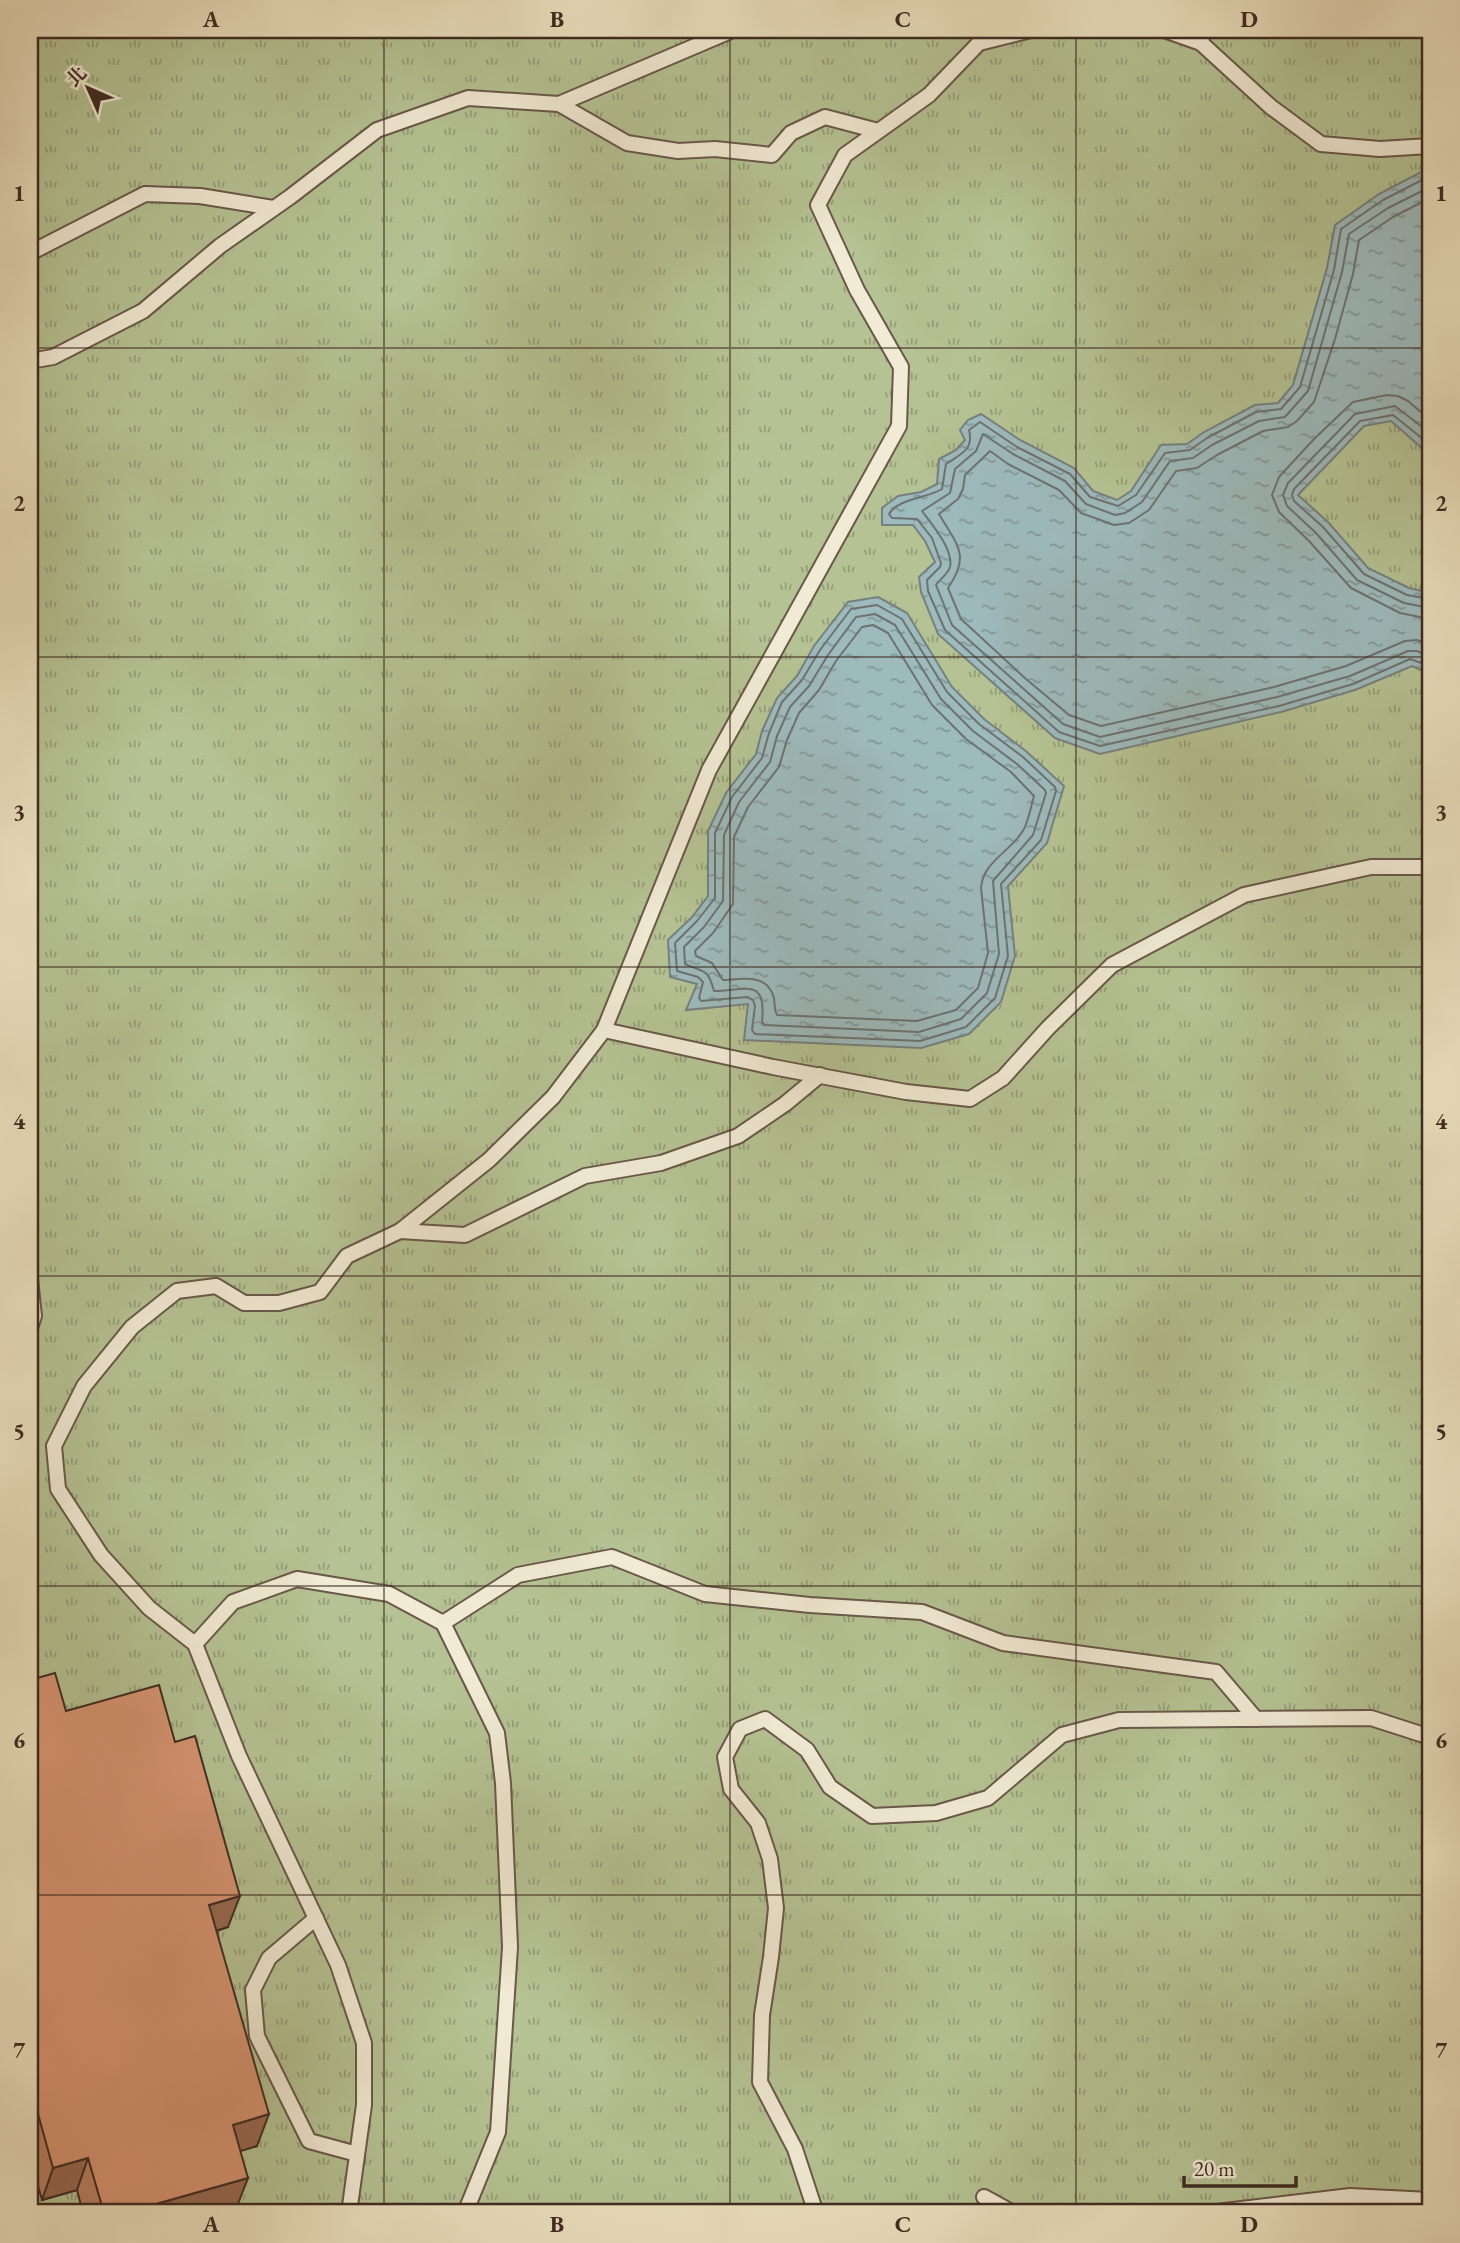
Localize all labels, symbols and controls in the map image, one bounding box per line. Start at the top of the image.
text: A [202,4,220,34]
text: B [550,4,564,34]
text: C [895,4,911,34]
text: D [1240,4,1258,34]
north arrow [52,52,122,122]
text: 北 [61,61,92,92]
text: 1 [13,178,25,208]
text: 1 [1435,178,1447,208]
text: 2 [13,488,25,518]
text: 2 [1435,488,1447,518]
text: 3 [13,797,25,827]
text: 3 [1435,797,1447,827]
text: 4 [13,1106,26,1136]
text: 4 [1435,1106,1448,1136]
text: 5 [13,1416,25,1446]
text: 5 [1435,1416,1447,1446]
text: 6 [13,1725,25,1755]
text: 6 [1435,1725,1447,1755]
text: 7 [13,2035,26,2065]
text: 7 [1435,2035,1448,2065]
scale bar [1184,2145,1296,2189]
text: 20 m [1194,2155,1235,2182]
text: A [202,2209,220,2239]
text: B [550,2209,564,2239]
text: C [895,2209,911,2239]
text: D [1240,2209,1258,2239]

